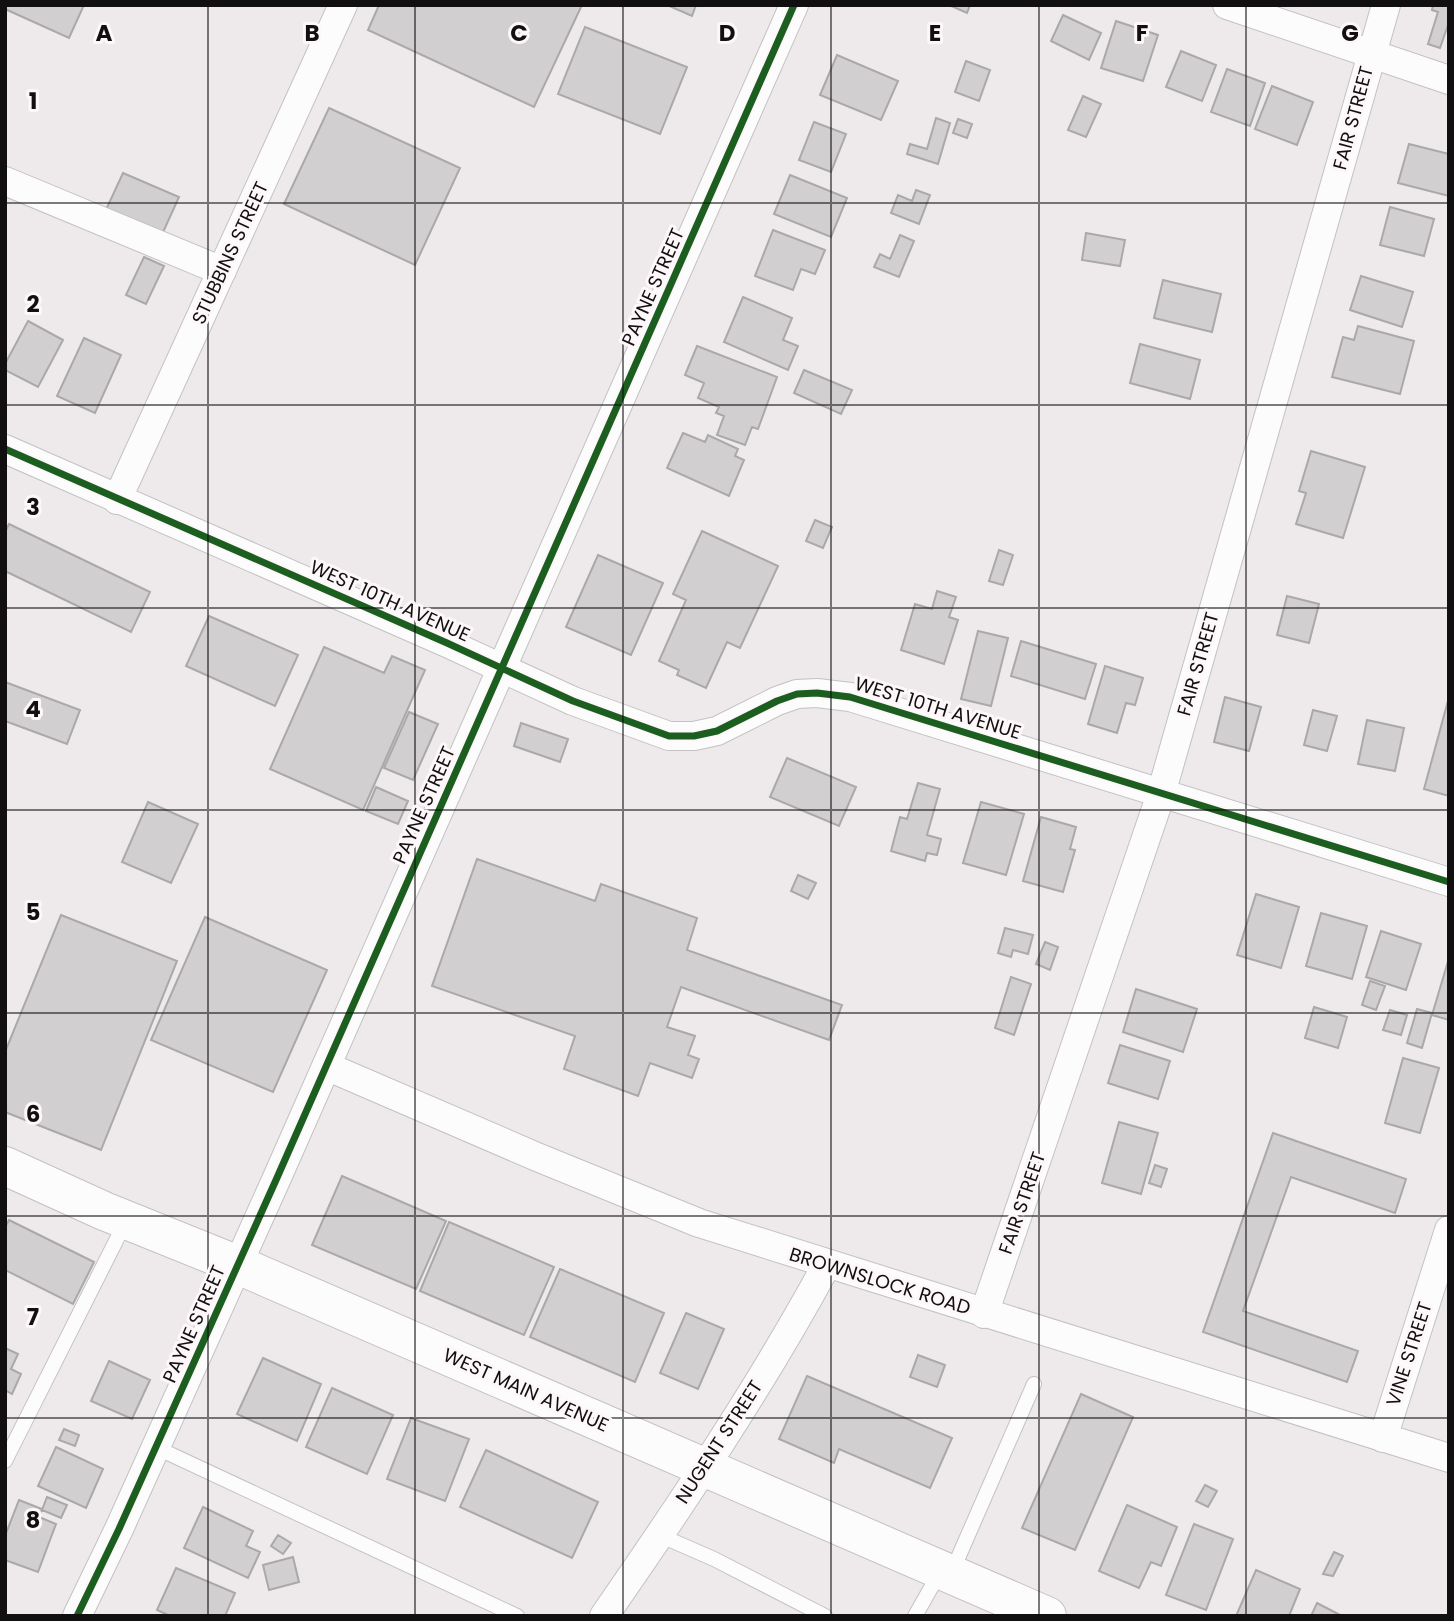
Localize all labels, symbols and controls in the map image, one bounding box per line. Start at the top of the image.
text: A [96,17,113,49]
text: B [304,17,320,49]
text: C [510,17,528,49]
text: D [719,17,735,49]
text: E [929,17,941,49]
text: F [1136,17,1148,49]
text: G [1341,17,1359,49]
street label: FAIR STREET [1326,63,1380,173]
text: 1 [29,85,37,117]
street label: STUBBINS STREET [185,177,275,329]
street label: PAYNE STREET [615,224,691,350]
text: 2 [26,288,40,320]
text: 3 [26,491,40,523]
street label: WEST 10TH AVENUE [306,554,474,648]
street label: FAIR STREET [1170,609,1226,719]
street label: WEST 10TH AVENUE [852,670,1024,746]
text: 4 [25,693,41,725]
street label: PAYNE STREET [386,742,462,868]
text: 5 [26,896,40,928]
text: 6 [26,1098,40,1130]
street label: FAIR STREET [992,1148,1052,1258]
street label: BROWNSLOCK ROAD [786,1241,974,1321]
street label: PAYNE STREET [156,1261,232,1387]
street label: VINE STREET [1379,1298,1439,1410]
text: 7 [27,1301,39,1333]
street label: WEST MAIN AVENUE [439,1341,613,1439]
street label: NUGENT STREET [669,1375,769,1509]
text: 8 [26,1504,40,1536]

